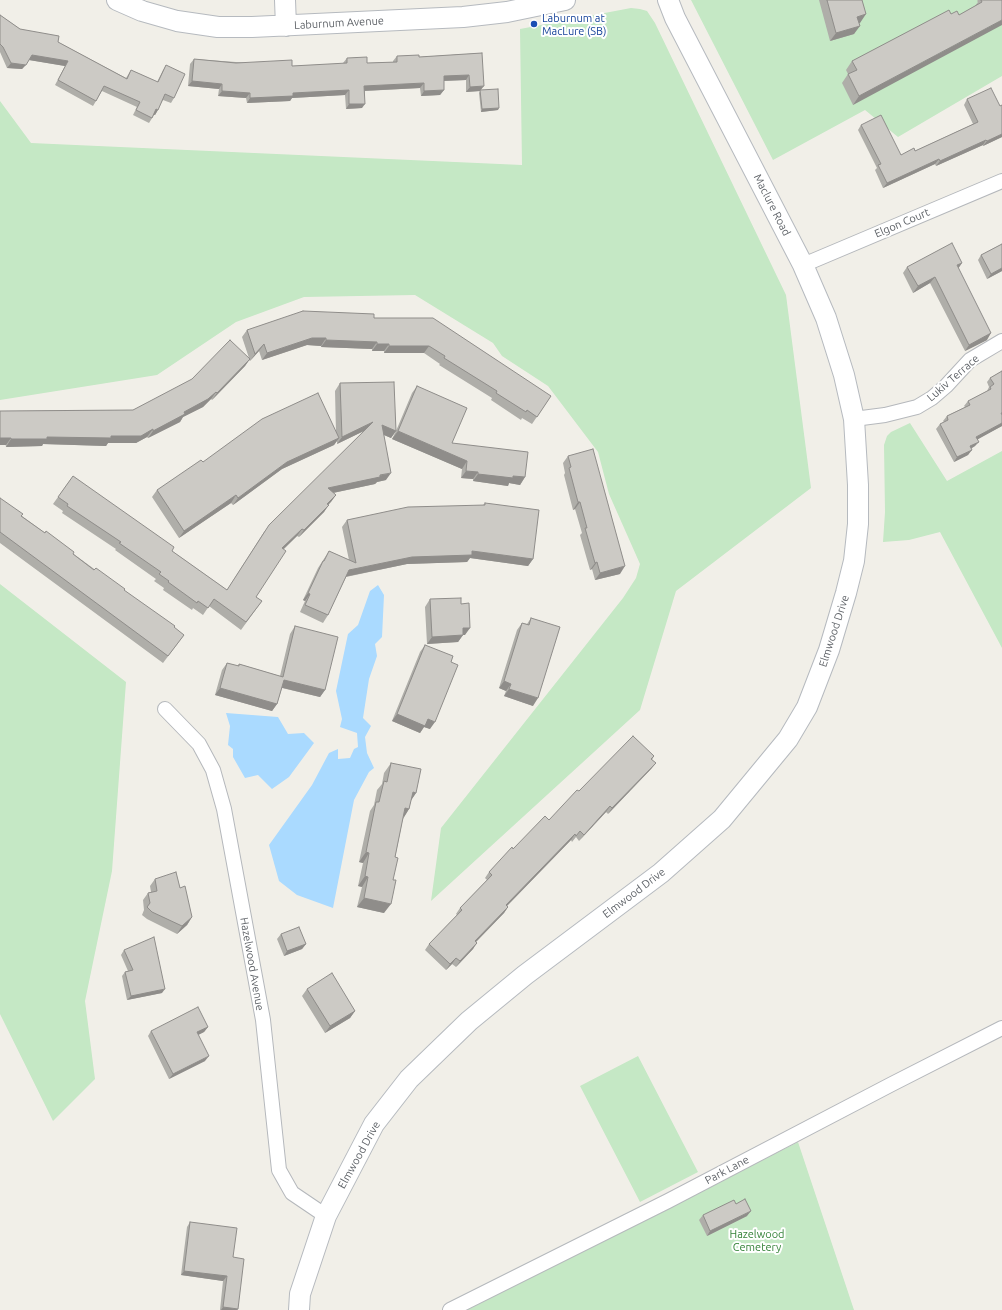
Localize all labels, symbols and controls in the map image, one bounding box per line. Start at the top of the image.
place label: Laburnum at MacLure (SB) [542,11,606,37]
street label: Laburnum Avenue [294,14,384,32]
marker: Laburnum at MacLure (SB) [529,19,539,29]
street label: Maclure Road [751,172,793,238]
street label: Elgon Court [872,205,932,241]
street label: Lukiv Terrace [924,352,982,404]
street label: Elmwood Drive [816,593,852,669]
street label: Elmwood Drive [600,865,668,921]
street label: Hazelwood Avenue [237,916,267,1012]
street label: Elmwood Drive [335,1119,383,1191]
street label: Park Lane [703,1153,751,1187]
park label: Hazelwood Cemetery [729,1227,785,1253]

